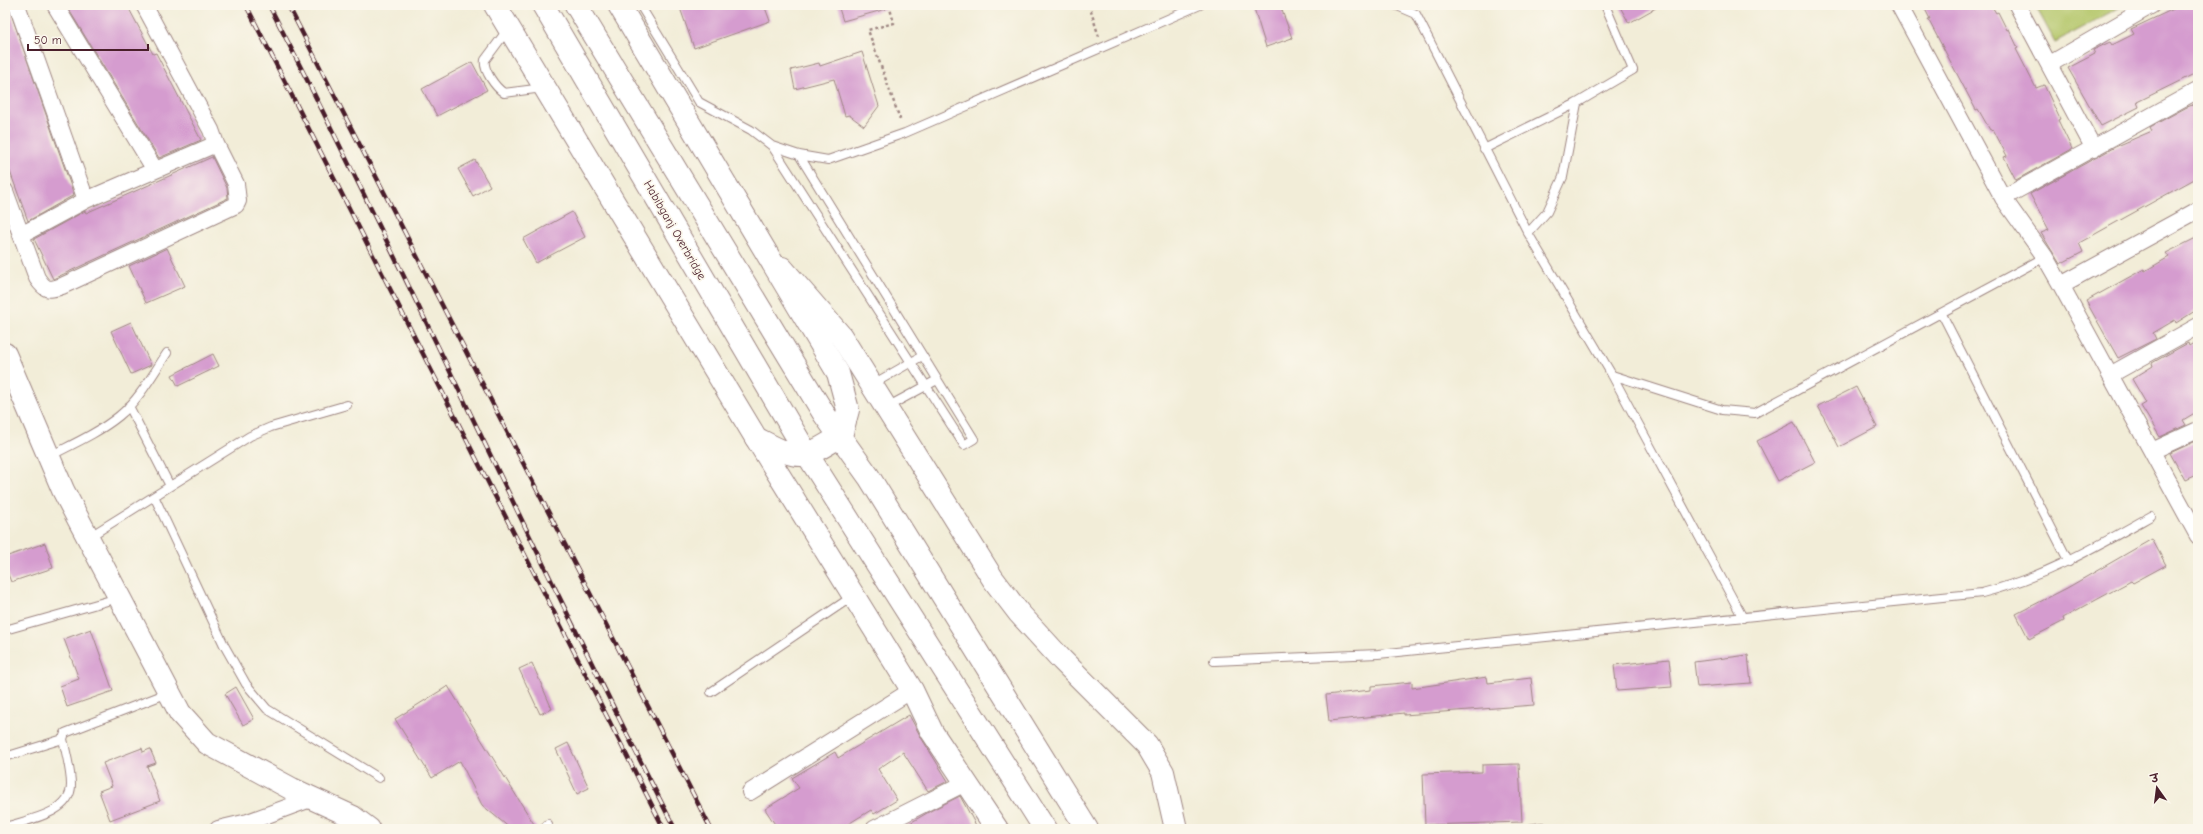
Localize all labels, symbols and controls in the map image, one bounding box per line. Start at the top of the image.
scale bar [28,26,148,52]
text: 50 m [34,33,62,47]
street label: Habibganj Overbridge [641,178,709,282]
north arrow [2137,768,2177,808]
text: उ [2149,771,2161,786]

